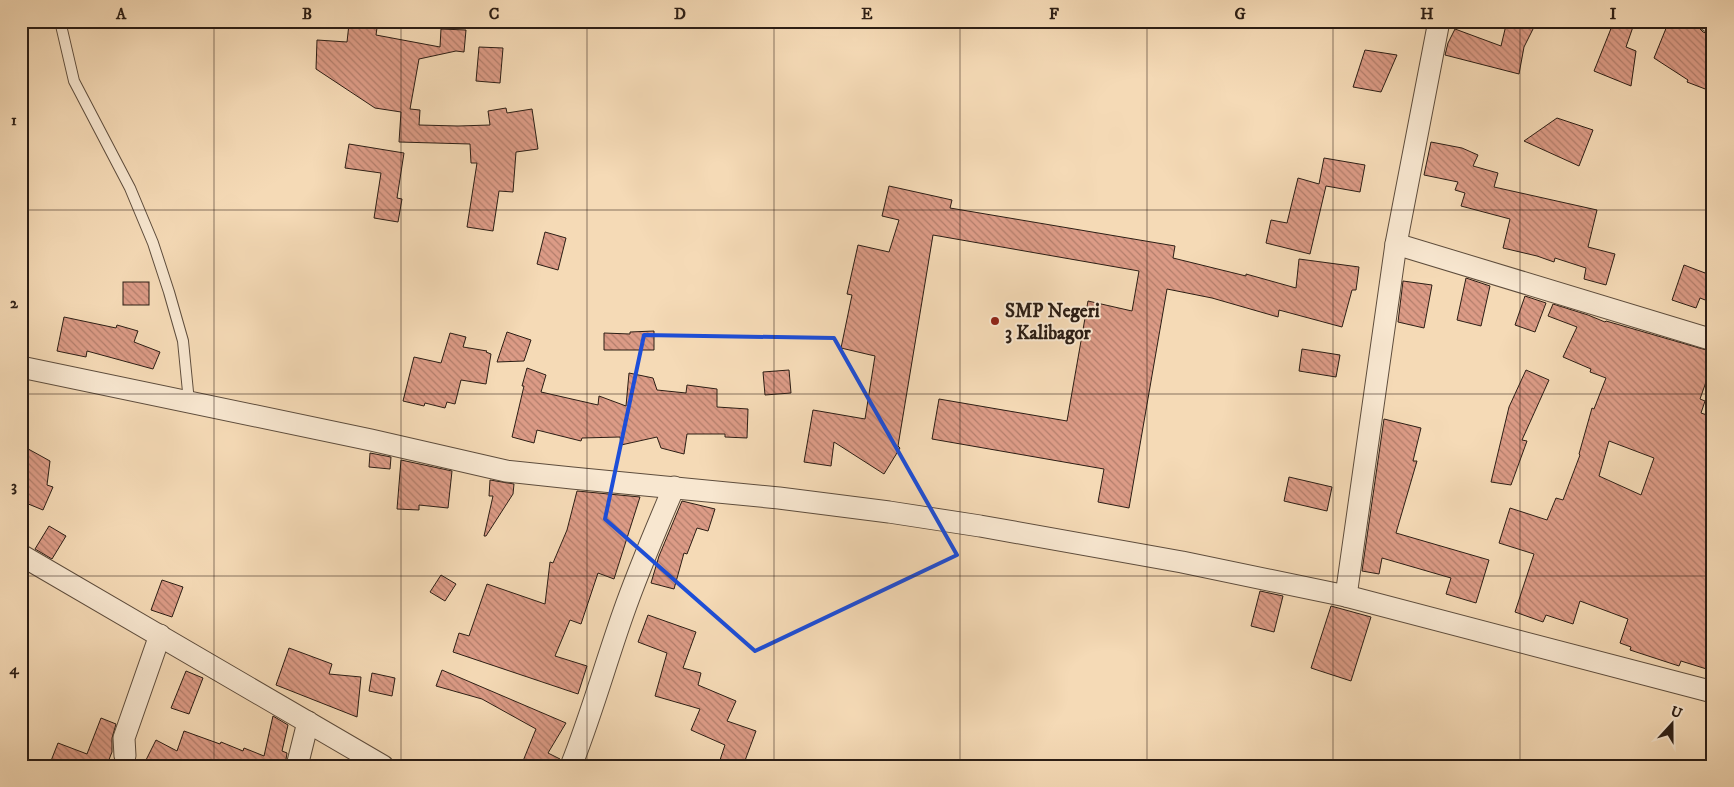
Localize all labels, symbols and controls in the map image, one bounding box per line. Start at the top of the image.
text: A [115,4,127,24]
text: B [302,4,312,24]
text: C [489,4,499,24]
text: D [674,4,686,24]
text: E [861,4,873,24]
text: F [1049,4,1059,24]
text: G [1234,4,1246,24]
text: H [1420,4,1434,24]
text: I [1610,4,1617,24]
text: 1 [11,110,17,130]
text: 2 [10,293,19,313]
place label: SMP Negeri 3 Kalibagor [1005,300,1100,345]
marker: SMP Negeri 3 Kalibagor [989,315,1001,327]
text: 3 [11,476,17,496]
text: 4 [8,659,19,679]
north arrow [1646,700,1696,750]
text: U [1668,702,1685,723]

